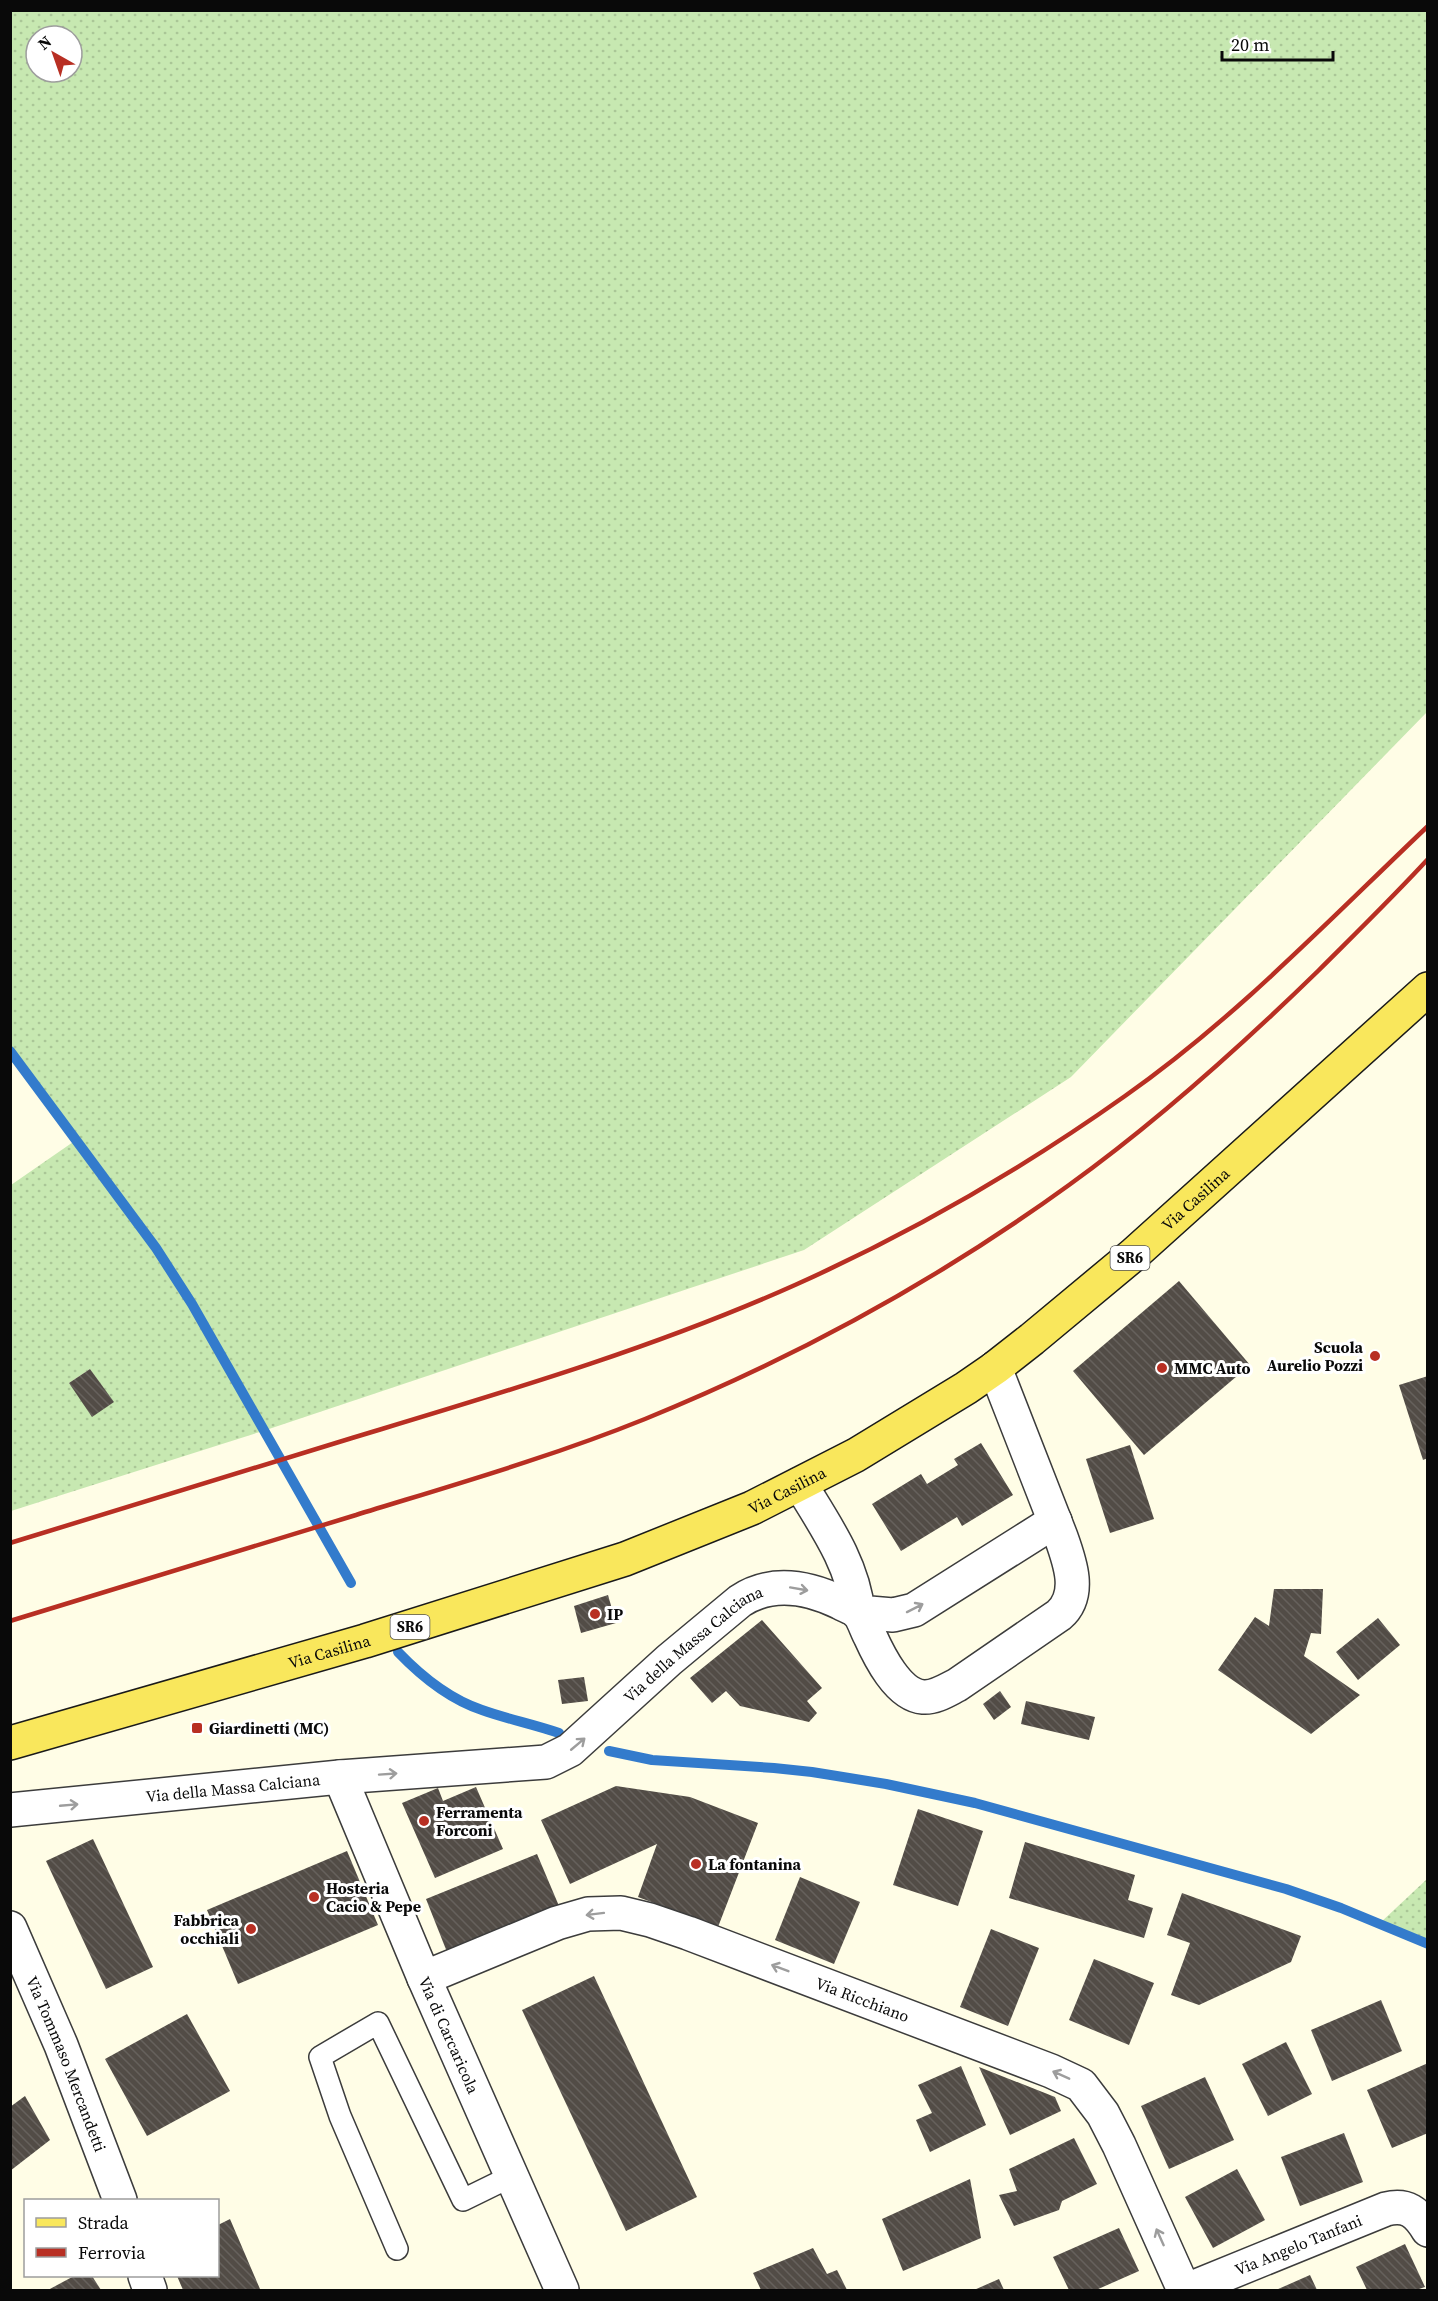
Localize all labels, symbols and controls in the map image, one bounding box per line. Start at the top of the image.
north arrow [24,24,84,84]
scale bar [1222,24,1333,62]
text: N [33,30,56,55]
text: 20 m [1231,32,1269,57]
street label: Via Casilina [1157,1162,1235,1235]
road number: SR6 [1110,1246,1150,1270]
place label: Scuola Aurelio Pozzi [1267,1336,1363,1376]
marker: Scuola Aurelio Pozzi [1368,1349,1382,1363]
place label: MMC Auto [1174,1357,1251,1379]
marker: MMC Auto [1155,1361,1169,1375]
street label: Via Casilina [744,1461,830,1519]
street label: Via della Massa Calciana [618,1580,766,1707]
one-way arrow [789,1584,808,1595]
one-way arrow [906,1601,924,1613]
place label: IP [607,1603,623,1625]
marker: IP [588,1607,602,1621]
road number: SR6 [390,1615,430,1639]
street label: Via Casilina [285,1629,374,1674]
place label: Giardinetti (MC) [209,1717,329,1739]
marker: Giardinetti (MC) [190,1721,204,1735]
one-way arrow [570,1737,585,1751]
street label: Via della Massa Calciana [145,1768,322,1807]
one-way arrow [378,1769,398,1780]
one-way arrow [58,1799,78,1810]
place label: Ferramenta Forconi [436,1801,523,1841]
marker: Ferramenta Forconi [417,1814,431,1828]
place label: La fontanina [708,1853,801,1875]
marker: La fontanina [689,1857,703,1871]
place label: Hosteria Cacio & Pepe [326,1877,421,1917]
marker: Hosteria Cacio & Pepe [307,1890,321,1904]
one-way arrow [586,1908,605,1919]
place label: Fabbrica occhiali [174,1909,240,1949]
marker: Fabbrica occhiali [244,1922,258,1936]
one-way arrow [772,1962,790,1973]
street label: Via Tommaso Mercandetti [21,1972,112,2155]
street label: Via Ricchiano [813,1972,913,2027]
street label: Via di Carcaricola [414,1973,485,2098]
one-way arrow [1052,2069,1070,2080]
legend [24,2199,219,2277]
street label: Via Angelo Tanfani [1231,2209,1365,2280]
text: Strada [78,2210,129,2235]
one-way arrow [1154,2228,1165,2246]
text: Ferrovia [78,2240,146,2265]

